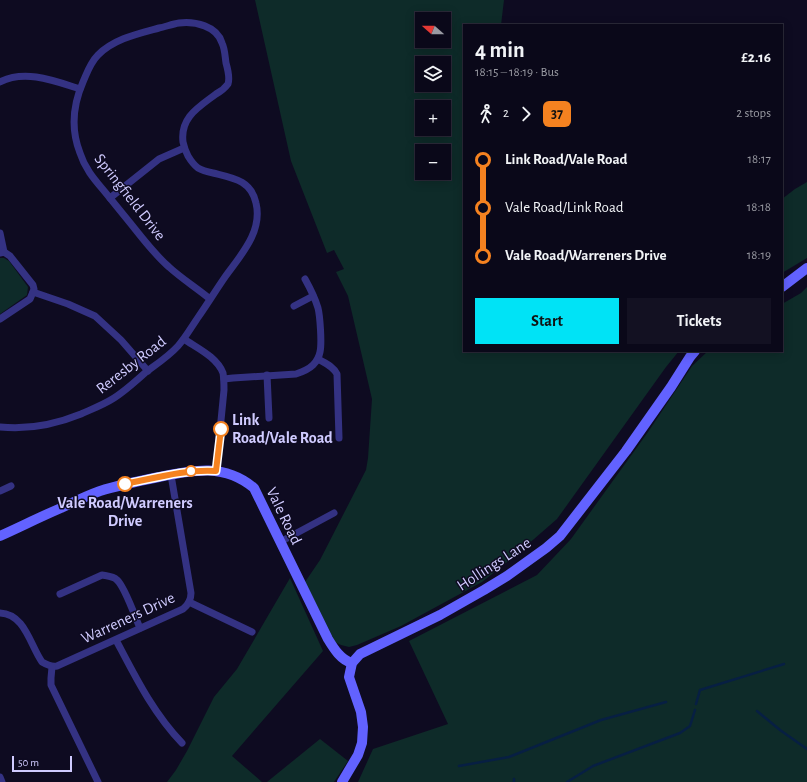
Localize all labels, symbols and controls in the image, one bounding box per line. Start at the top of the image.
north arrow [415,12,451,48]
map controls [415,12,451,180]
text: 4 min [475,39,525,61]
text: £2.16 [741,50,771,65]
button: layers [415,56,451,92]
text: 18:15 – 18:19 · Bus [475,66,559,79]
button: + [415,100,451,136]
icon: walk [475,103,497,125]
icon: forward [515,103,537,125]
text: 2 [503,107,509,120]
text: 37 [551,107,563,121]
text: 2 stops [736,107,771,120]
button: − [415,144,451,180]
street label: Springfield Drive [91,151,169,243]
text: Link Road/Vale Road [505,152,628,167]
text: 18:17 [747,153,771,166]
text: Vale Road/Link Road [505,200,624,215]
text: 18:18 [747,201,771,214]
text: Vale Road/Warreners Drive [505,248,667,263]
text: 18:19 [747,249,771,262]
button: Start [475,298,619,344]
button: Tickets [627,298,771,344]
street label: Reresby Road [93,333,169,398]
place label: Link Road/Vale Road [232,412,333,446]
marker: Link Road/Vale Road [213,421,229,437]
unlabelled marker [185,465,197,477]
marker: Vale Road/Warreners Drive [117,476,133,492]
street label: Vale Road [263,485,305,547]
place label: Vale Road/Warreners Drive [57,495,193,529]
street label: Hollings Lane [454,534,534,594]
street label: Warreners Drive [79,589,177,647]
scale bar [12,754,72,773]
text: 50 m [18,757,39,768]

